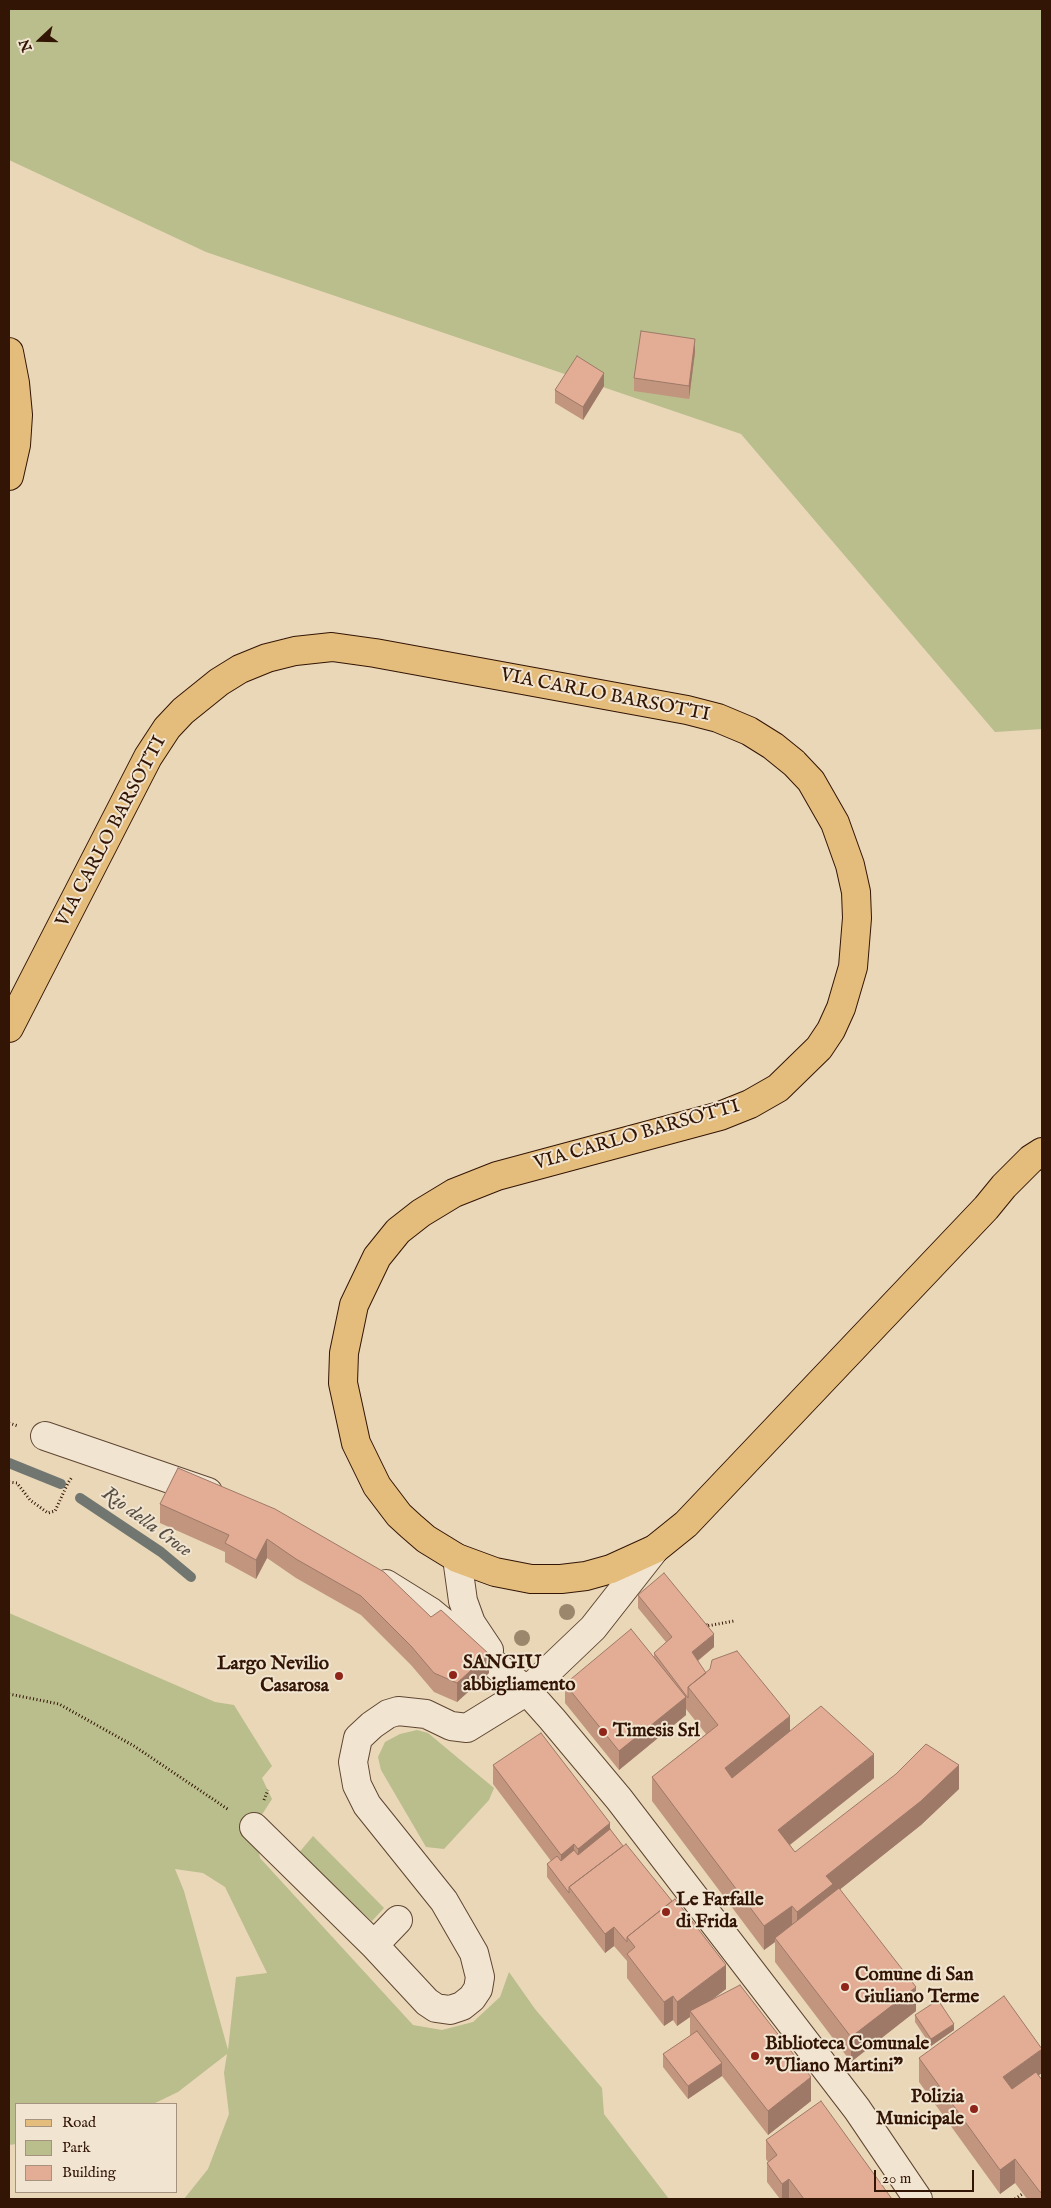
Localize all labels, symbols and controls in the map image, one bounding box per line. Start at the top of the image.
north arrow [15,15,65,65]
text: N [15,36,37,54]
street label: VIA CARLO BARSOTTI [498,664,712,728]
street label: VIA CARLO BARSOTTI [52,733,172,931]
street label: VIA CARLO BARSOTTI [531,1096,743,1176]
water label: Rio della Croce [96,1482,196,1564]
place label: SANGIU abbigliamento [463,1653,575,1697]
place label: Largo Nevilio Casarosa [217,1654,329,1698]
marker: SANGIU abbigliamento [447,1669,459,1681]
marker: Largo Nevilio Casarosa [333,1670,345,1682]
place label: Timesis Srl [613,1721,700,1743]
marker: Timesis Srl [597,1726,609,1738]
place label: Le Farfalle di Frida [676,1890,764,1934]
marker: Le Farfalle di Frida [660,1906,672,1918]
place label: Comune di San Giuliano Terme [855,1965,979,2009]
marker: Comune di San Giuliano Terme [839,1981,851,1993]
place label: Biblioteca Comunale "Uliano Martini" [765,2034,929,2078]
marker: Biblioteca Comunale "Uliano Martini" [749,2050,761,2062]
place label: Polizia Municipale [876,2087,964,2131]
legend [15,2103,178,2193]
marker: Polizia Municipale [968,2103,980,2115]
text: Road [62,2113,96,2132]
text: Park [62,2138,91,2157]
scale bar [876,2160,976,2192]
text: Building [62,2163,116,2182]
text: 20 m [882,2169,911,2188]

